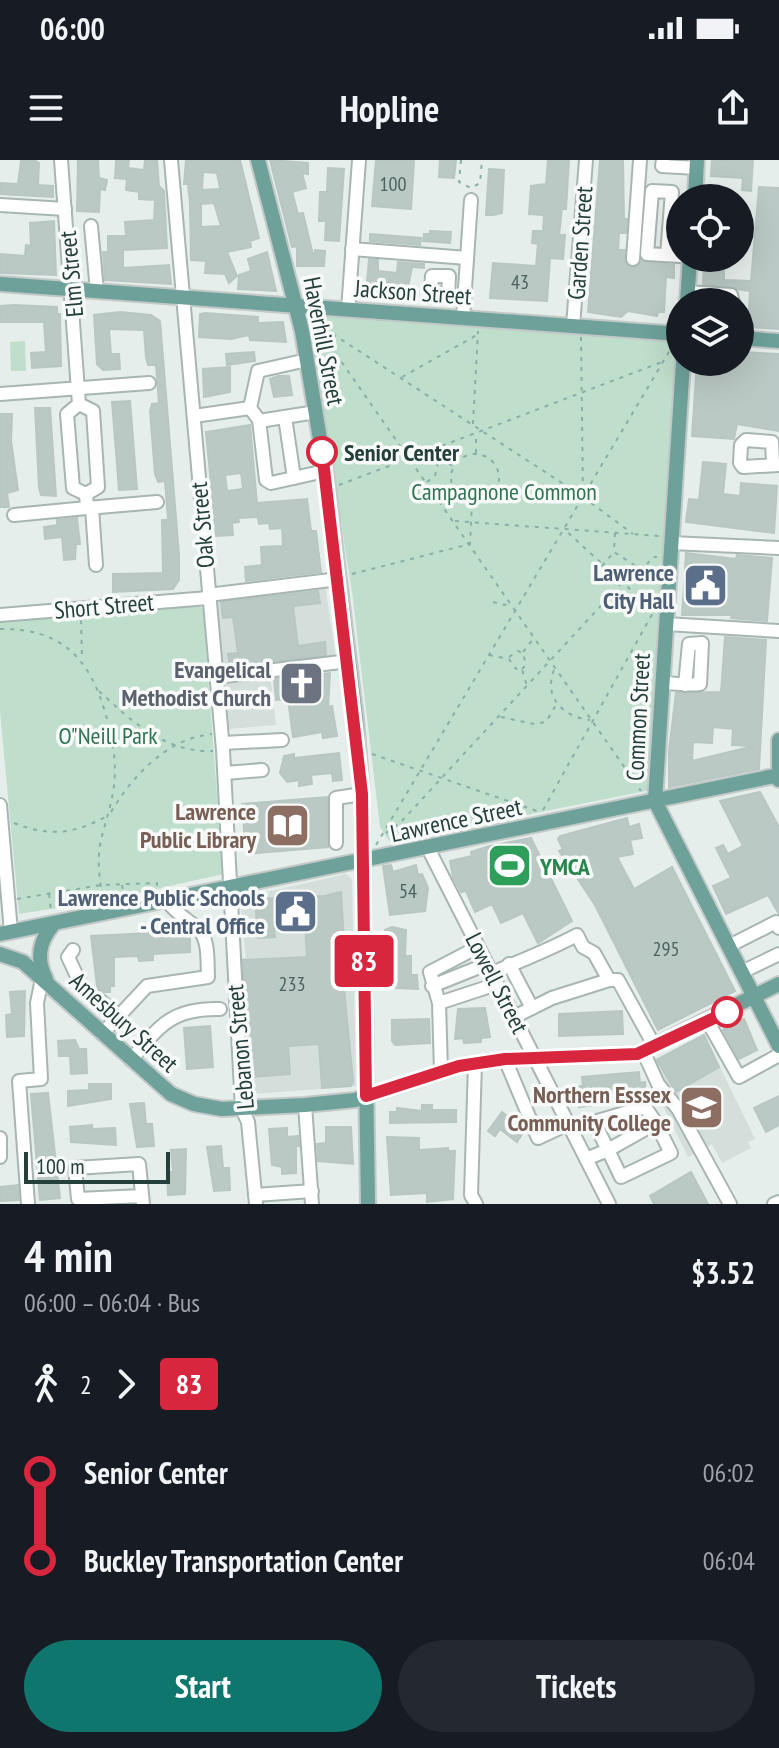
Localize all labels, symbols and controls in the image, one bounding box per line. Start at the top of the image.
text: 06:00 [40,9,105,48]
text: Hopline [340,85,439,132]
icon: menu [24,86,68,130]
icon: share [711,86,755,130]
house number: 100 [380,171,407,197]
map controls [666,184,754,376]
button: locate [666,184,754,272]
street label: Garden Street [561,185,599,301]
street label: Elm Street [52,229,90,318]
house number: 43 [511,269,529,295]
street label: Jackson Street [353,272,473,312]
street label: Haverhill Street [296,274,352,408]
button: layers [666,288,754,376]
marker: Senior Center [307,437,337,467]
place label: Senior Center [344,437,460,468]
park label: Campagnone Common [411,476,597,507]
street label: Oak Street [183,480,221,569]
place label: Lawrence City Hall [593,557,674,616]
public building icon: Lawrence City Hall [681,562,729,610]
street label: Short Street [53,586,155,626]
street label: Common Street [619,652,657,782]
place label: Evangelical Methodist Church [122,654,271,713]
church icon: Evangelical Methodist Church [278,659,326,707]
park label: O"Neill Park [58,720,158,751]
street label: Lawrence Street [388,791,525,849]
place label: Lawrence Public Library [140,796,256,855]
library icon: Lawrence Public Library [263,801,311,849]
sports icon: YMCA [485,842,533,890]
place label: YMCA [539,851,591,882]
house number: 54 [399,878,417,904]
place label: Lawrence Public Schools - Central Office [58,882,265,941]
public building icon: Lawrence Public Schools - Central Office [272,887,320,935]
street label: Lowell Street [458,927,536,1039]
line badge: 83 [328,935,400,987]
house number: 295 [653,936,680,962]
text: 83 [351,942,377,979]
street label: Amesbury Street [63,965,185,1079]
house number: 233 [279,971,306,997]
street label: Lebanon Street [219,983,261,1111]
unlabelled marker [712,997,742,1027]
place label: Northern Esssex Community College [508,1079,671,1138]
school or university icon: Northern Esssex Community College [678,1084,726,1132]
scale bar [24,1148,170,1184]
text: 100 m [36,1152,85,1180]
text: 4 min [24,1227,113,1284]
text: $3.52 [691,1253,755,1292]
text: 06:00 – 06:04 · Bus [24,1286,200,1319]
icon: walk [24,1362,68,1406]
icon: forward [104,1362,148,1406]
text: 83 [176,1365,202,1402]
text: 2 [80,1368,92,1401]
text: Senior Center [84,1453,228,1492]
text: 06:02 [703,1456,755,1489]
text: Buckley Transportation Center [84,1541,403,1580]
text: 06:04 [703,1544,755,1577]
button: Start [24,1640,382,1732]
button: Tickets [398,1640,755,1732]

